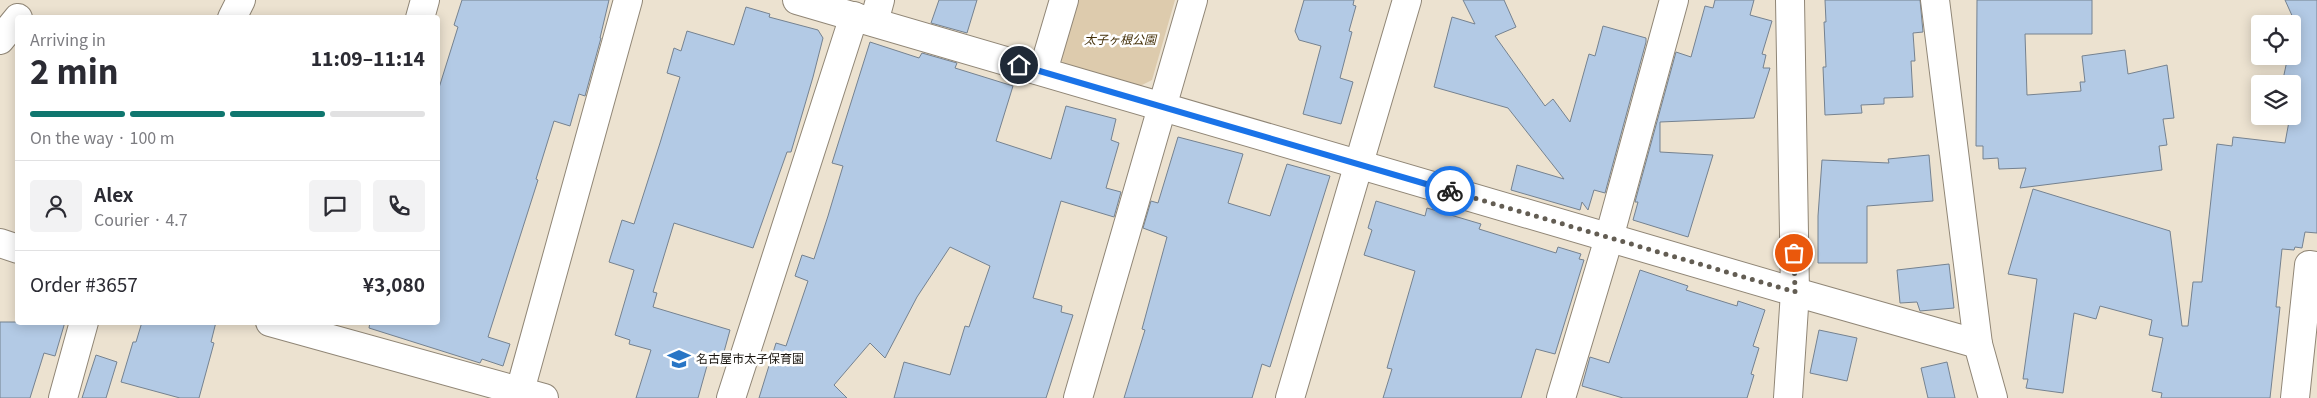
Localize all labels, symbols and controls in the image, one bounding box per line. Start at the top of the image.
map controls [2251,15,2301,125]
button: locate [2251,15,2301,65]
text: Arriving in [30,27,106,51]
park label: 太子ヶ根公園 [1084,30,1158,47]
text: 11:09–11:14 [311,44,425,71]
pin [998,44,1040,86]
text: 2 min [30,47,118,93]
icon: home [1005,51,1033,79]
button: layers [2251,75,2301,125]
text: On the way · 100 m [30,125,175,149]
courier [1425,166,1475,216]
icon: bike [1436,177,1464,205]
button: person [30,180,82,232]
text: Alex [94,180,133,207]
button: chat [309,180,361,232]
button: phone [373,180,425,232]
text: Courier · 4.7 [94,207,188,231]
pin [1773,232,1815,274]
icon: bag [1780,239,1808,267]
text: Order #3657 [30,270,138,297]
text: ¥3,080 [363,270,425,297]
school or university icon: 名古屋市太子保育園 [666,346,692,372]
place label: 名古屋市太子保育園 [696,349,804,366]

